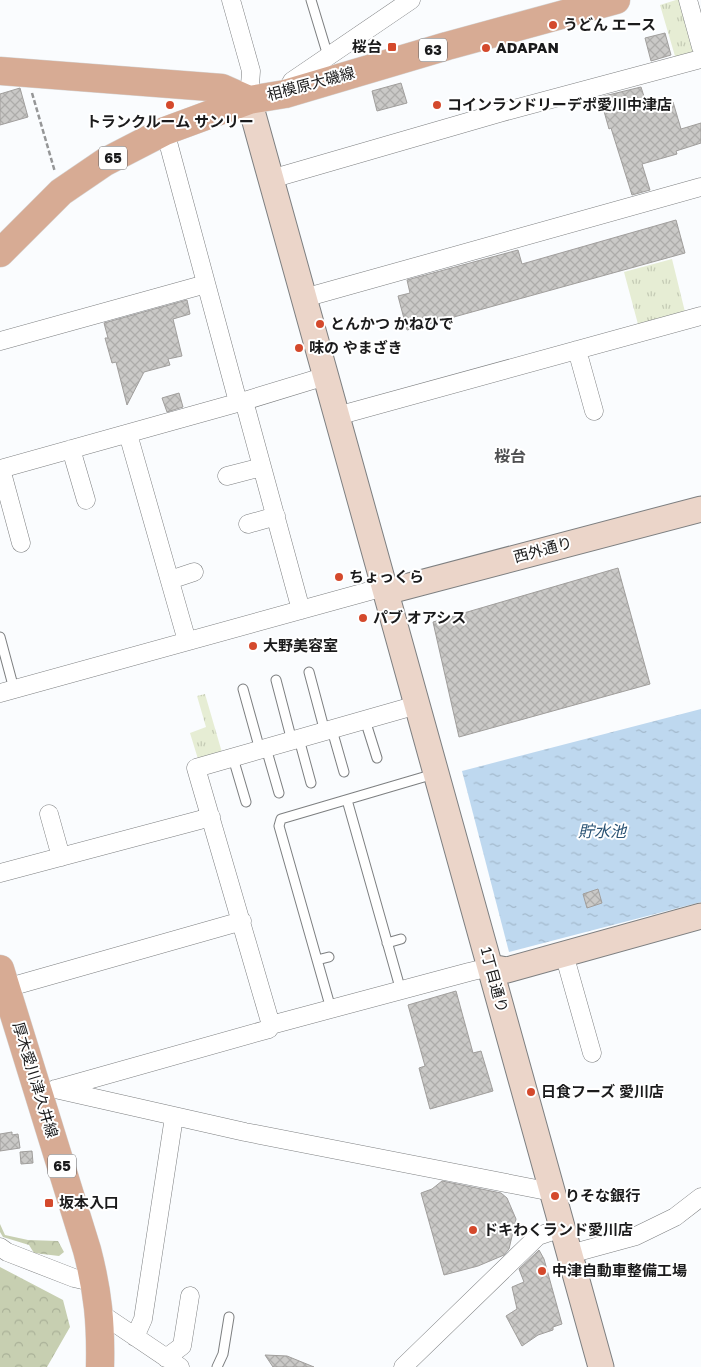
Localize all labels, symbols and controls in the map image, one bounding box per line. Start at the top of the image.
place label: うどん エース [563,15,656,33]
marker: うどん エース [547,19,559,31]
place label: 桜台 [352,37,382,55]
road number: 63 [419,38,447,62]
place label: ADAPAN [496,38,559,56]
marker: 桜台 [386,41,398,53]
marker: ADAPAN [480,42,492,54]
street label: 相模原大磯線 [265,63,357,103]
place label: コインランドリーデポ愛川中津店 [447,95,672,113]
marker: トランクルーム サンリー [164,99,176,111]
marker: コインランドリーデポ愛川中津店 [431,99,443,111]
place label: トランクルーム サンリー [86,112,254,130]
road number: 65 [99,146,127,170]
place label: とんかつ かねひで [330,314,454,332]
marker: とんかつ かねひで [314,318,326,330]
place label: 味の やまざき [309,338,403,356]
marker: 味の やまざき [293,342,305,354]
district label: 桜台 [494,446,526,466]
street label: 西外通り [511,533,574,565]
place label: ちょっくら [349,567,424,585]
marker: ちょっくら [333,571,345,583]
place label: パブ オアシス [373,608,466,626]
marker: パブ オアシス [357,612,369,624]
place label: 大野美容室 [263,636,338,654]
marker: 大野美容室 [247,640,259,652]
water label: 貯水池 [578,821,628,841]
street label: 1丁目通り [478,945,512,1015]
street label: 厚木愛川津久井線 [10,1020,62,1140]
place label: 日食フーズ 愛川店 [541,1082,664,1100]
marker: 日食フーズ 愛川店 [525,1086,537,1098]
road number: 65 [48,1154,76,1178]
place label: りそな銀行 [565,1186,640,1204]
marker: りそな銀行 [549,1190,561,1202]
place label: 坂本入口 [59,1193,119,1211]
marker: 坂本入口 [43,1197,55,1209]
place label: ドキわくランド愛川店 [483,1220,633,1238]
marker: ドキわくランド愛川店 [467,1224,479,1236]
place label: 中津自動車整備工場 [552,1261,687,1279]
marker: 中津自動車整備工場 [536,1265,548,1277]

